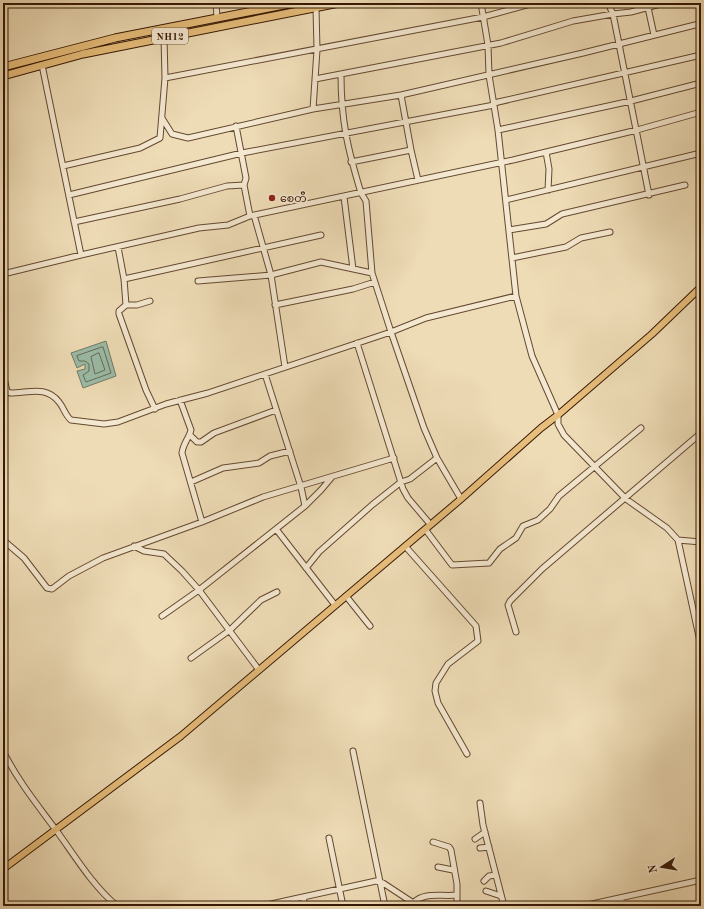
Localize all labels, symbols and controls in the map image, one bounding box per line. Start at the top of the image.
road number: NH12 [152,28,188,44]
place label: စေတီ [280,191,307,205]
marker: စေတီ [267,193,277,203]
north arrow [642,847,682,887]
text: N [647,863,660,874]

